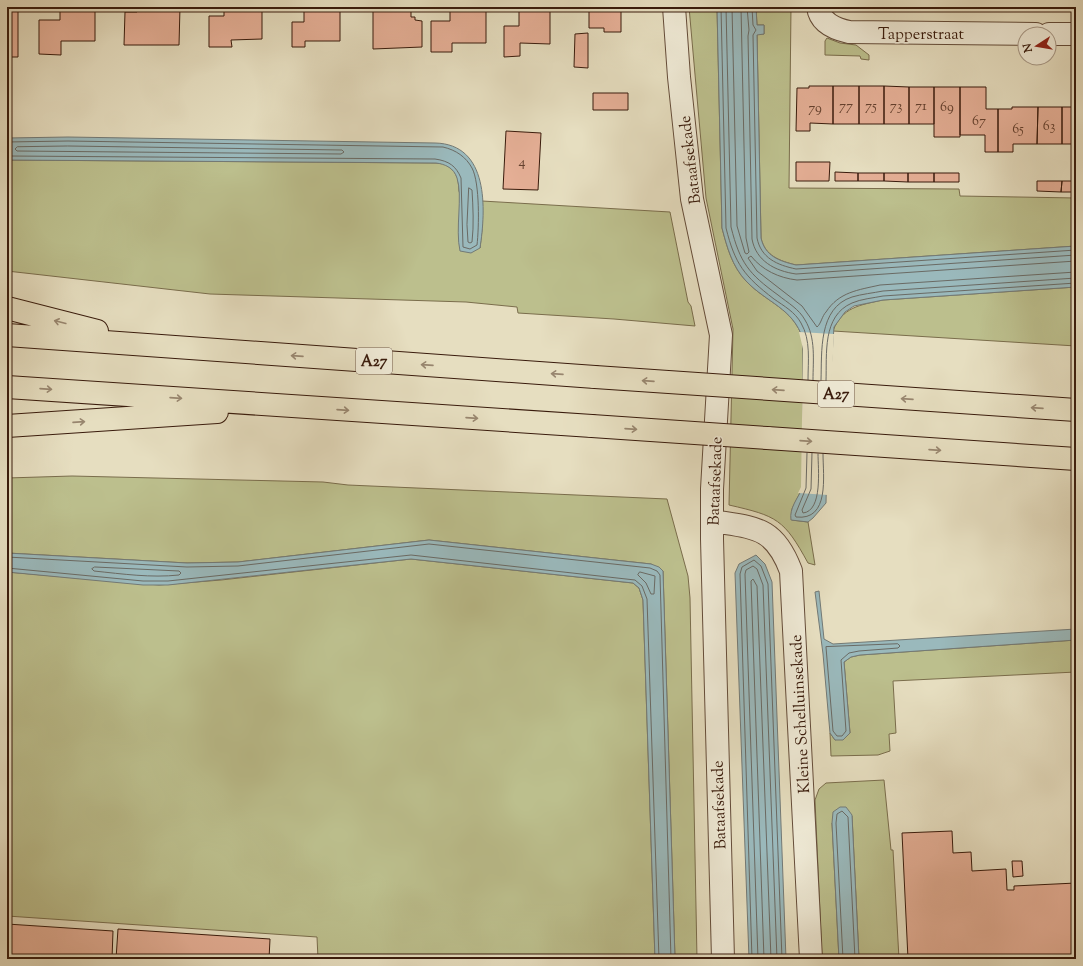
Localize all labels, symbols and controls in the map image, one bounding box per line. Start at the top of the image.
street label: Tapperstraat [878,24,964,47]
north arrow [1017,26,1057,66]
text: N [1019,42,1037,55]
house number: 77 [839,97,853,117]
house number: 75 [865,97,877,117]
house number: 73 [890,97,903,117]
house number: 71 [915,97,927,117]
house number: 69 [940,98,954,118]
house number: 79 [808,99,822,119]
house number: 67 [972,112,986,132]
street label: Bataafsekade [675,114,708,205]
house number: 63 [1043,117,1056,137]
house number: 65 [1012,120,1024,140]
house number: 4 [518,153,526,173]
one-way arrow [54,318,67,325]
road number: A27 [356,348,392,374]
one-way arrow [291,352,304,359]
one-way arrow [421,361,434,369]
one-way arrow [551,371,564,378]
one-way arrow [642,377,655,384]
road number: A27 [818,381,854,407]
one-way arrow [39,386,52,393]
one-way arrow [772,386,785,393]
one-way arrow [169,395,182,402]
one-way arrow [901,395,914,402]
one-way arrow [1031,404,1044,411]
one-way arrow [336,406,349,413]
one-way arrow [465,415,478,422]
one-way arrow [72,418,85,425]
one-way arrow [624,425,637,432]
street label: Bataafsekade [703,436,730,526]
one-way arrow [799,437,812,444]
one-way arrow [928,446,941,453]
street label: Kleine Schelluinsekade [786,634,817,794]
street label: Bataafsekade [707,760,734,850]

